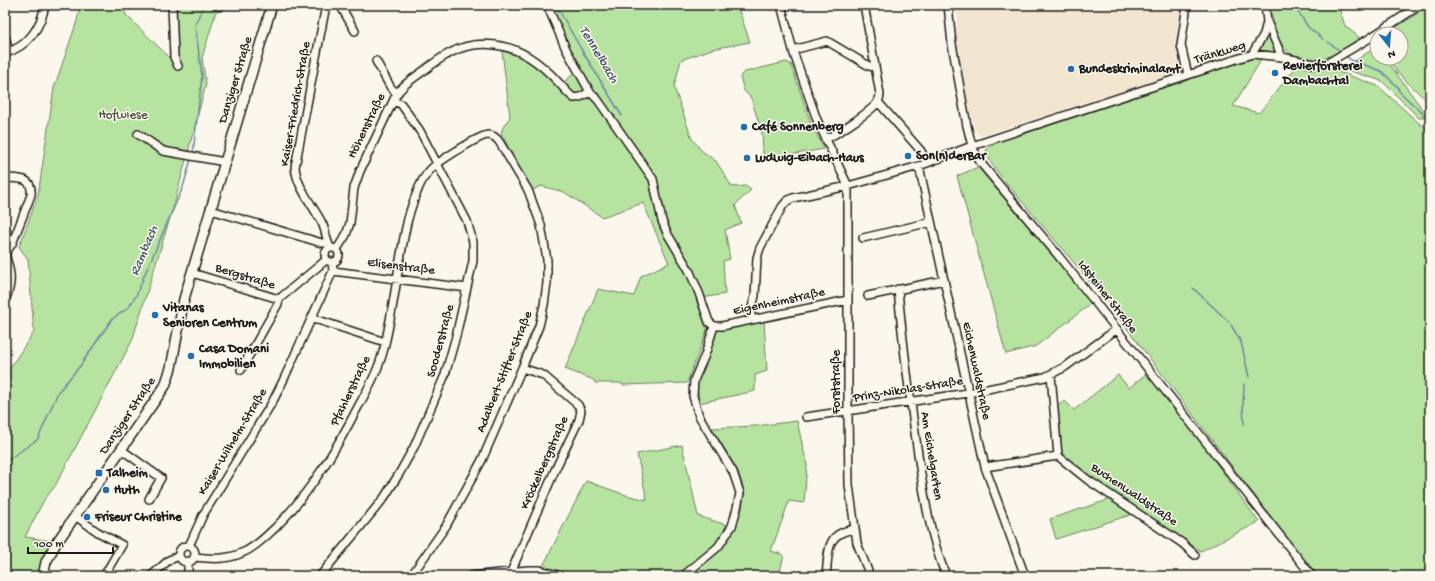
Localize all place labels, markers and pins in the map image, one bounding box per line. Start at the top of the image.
place label: Revierförsterei Dambachtal [1282,58,1363,89]
place label: Bundeskriminalamt [1078,62,1182,77]
marker: Bundeskriminalamt [1066,64,1076,74]
marker: Revierförsterei Dambachtal [1270,68,1280,78]
place label: Café Sonnenberg [751,119,844,135]
marker: Café Sonnenberg [739,122,749,132]
place label: Son(n)derBar [916,149,987,164]
place label: Ludwig-Eibach-Haus [755,151,865,166]
marker: Son(n)derBar [903,151,913,161]
marker: Ludwig-Eibach-Haus [742,153,752,163]
place label: Vitanas Senioren Centrum [162,301,258,331]
marker: Vitanas Senioren Centrum [150,310,160,320]
place label: Casa Domani Immobilien [198,342,269,372]
marker: Casa Domani Immobilien [186,351,196,361]
place label: Talheim [106,466,149,481]
marker: Talheim [94,468,104,478]
place label: Huth [114,483,140,498]
marker: Huth [101,485,111,495]
place label: Friseur Christine [94,510,183,525]
marker: Friseur Christine [82,512,92,522]

